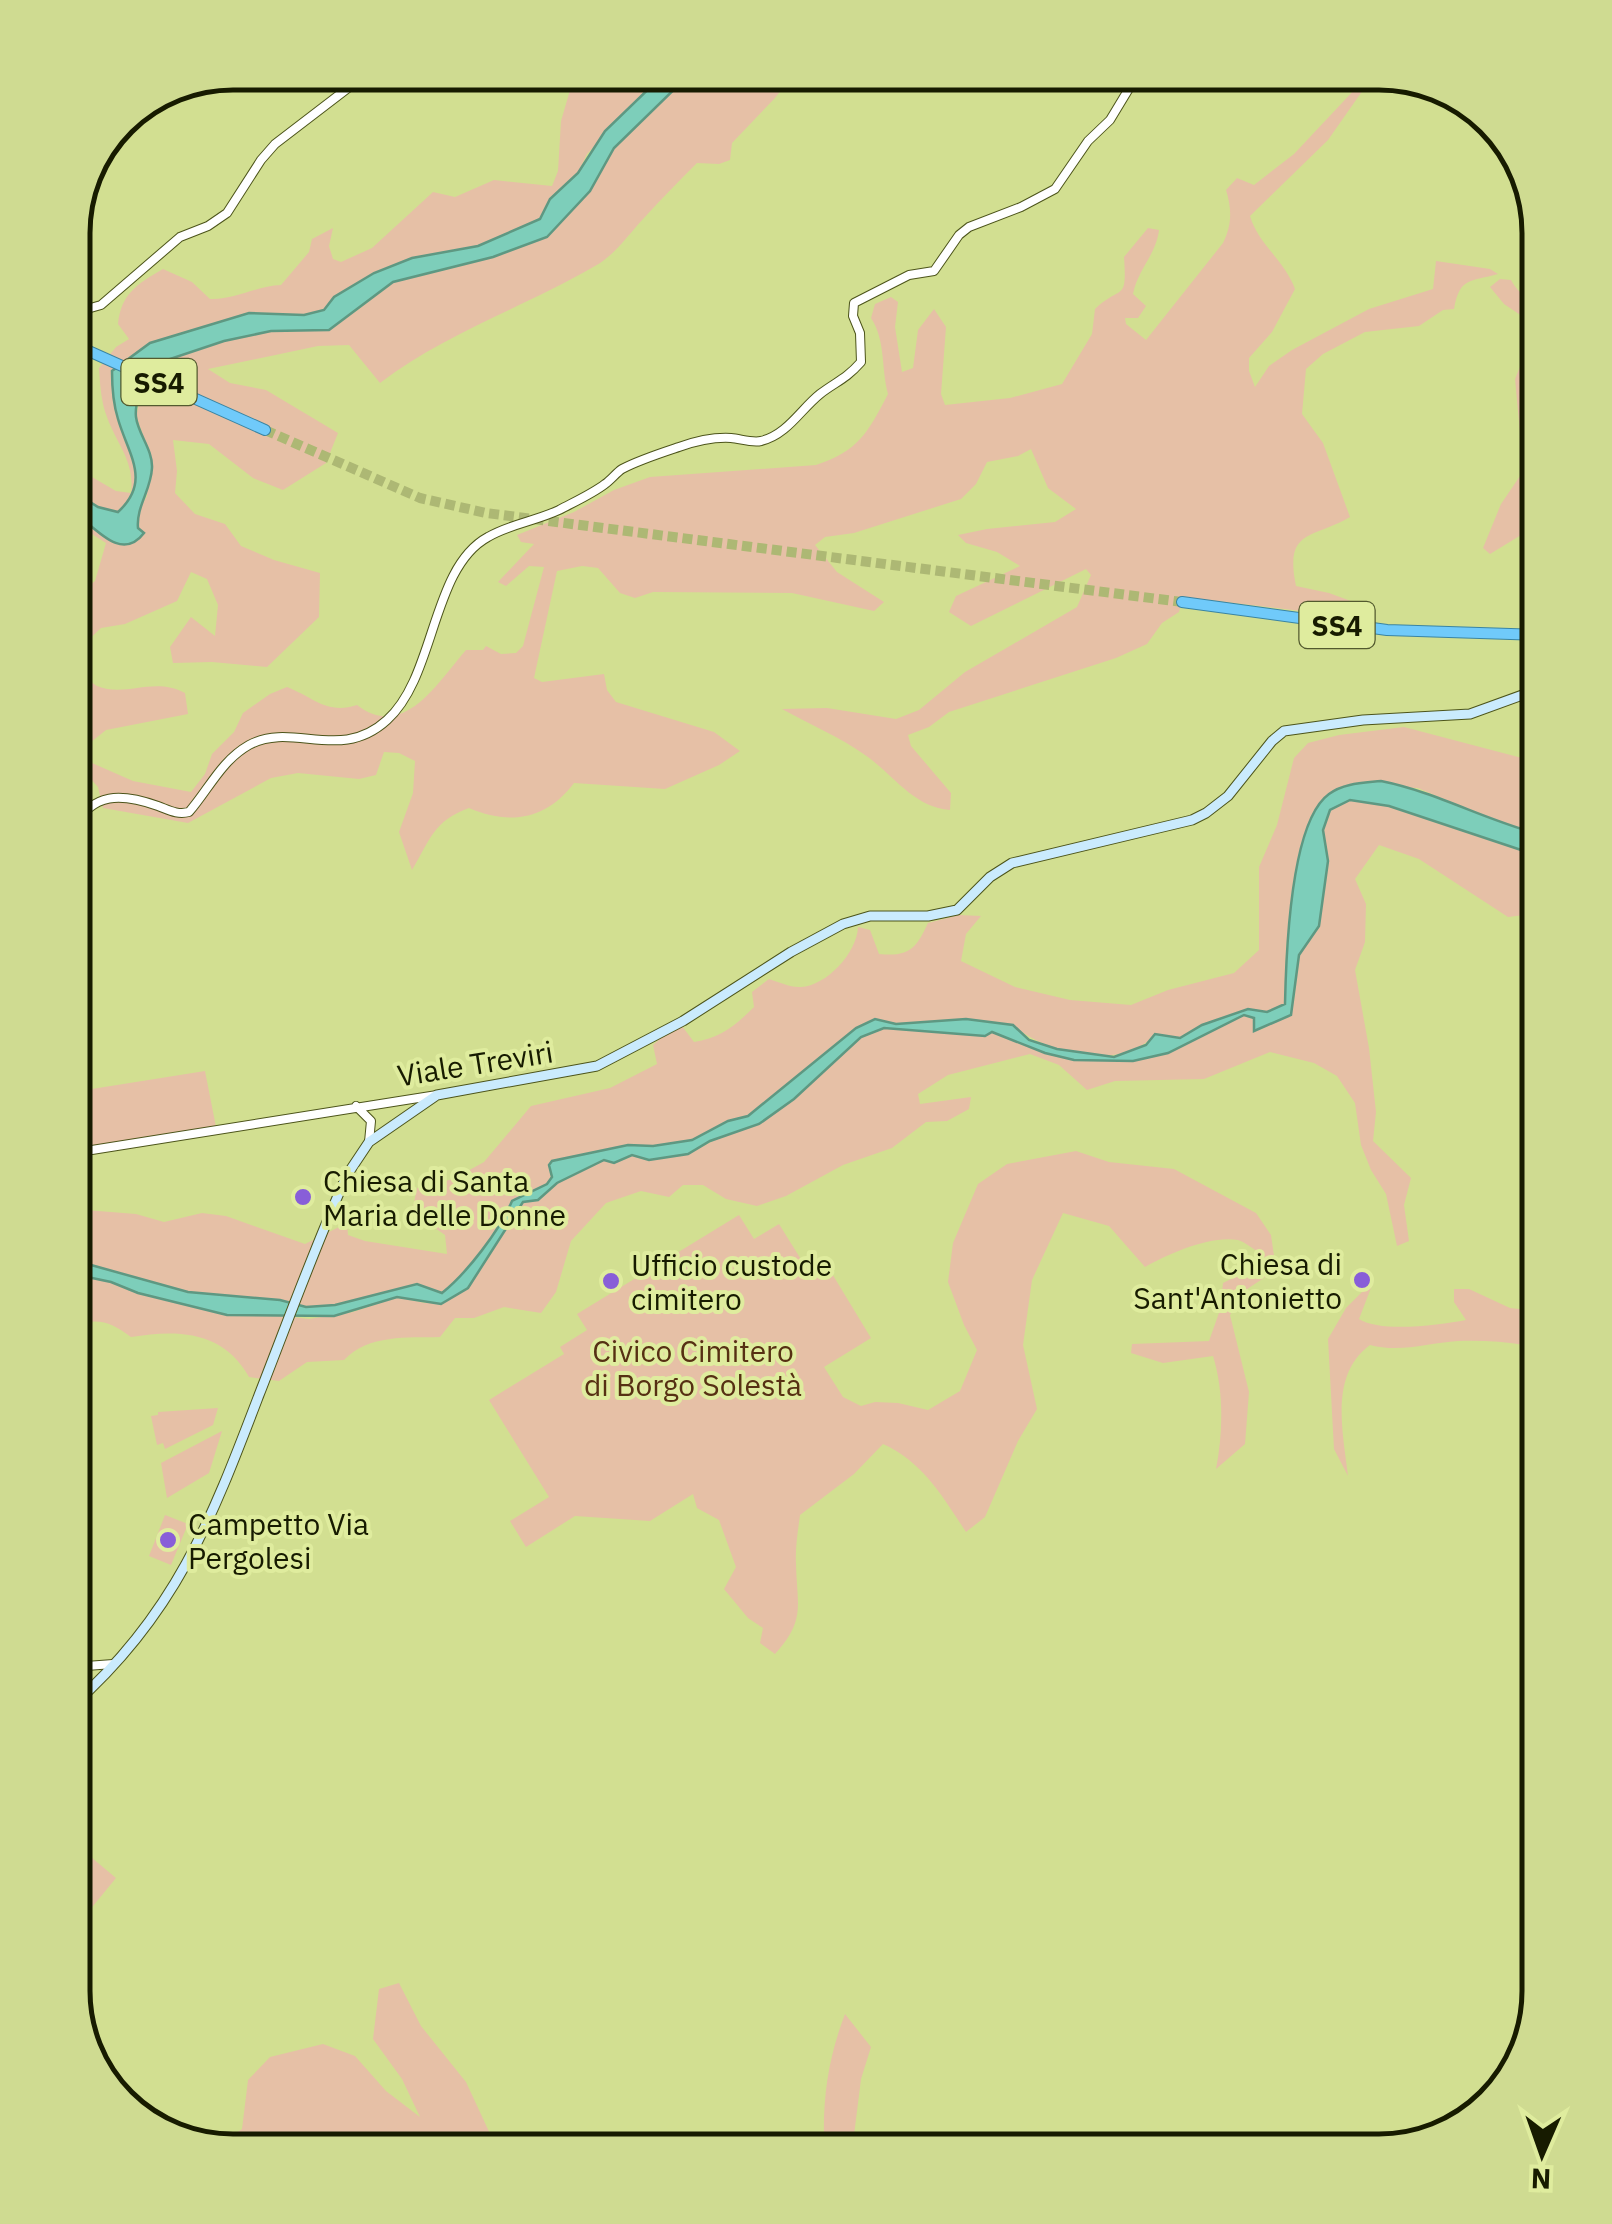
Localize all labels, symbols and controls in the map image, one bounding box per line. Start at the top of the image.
road number: SS4 [122,359,196,405]
road number: SS4 [1300,602,1374,648]
street label: Viale Treviri [394,1031,556,1095]
place label: Chiesa di Santa Maria delle Donne [323,1161,566,1234]
marker: Chiesa di Santa Maria delle Donne [292,1186,314,1208]
place label: Chiesa di Sant'Antonietto [1133,1244,1342,1317]
place label: Ufficio custode cimitero [631,1245,832,1318]
marker: Chiesa di Sant'Antonietto [1351,1269,1373,1291]
marker: Ufficio custode cimitero [600,1270,622,1292]
park label: Civico Cimitero di Borgo Solestà [584,1331,802,1404]
place label: Campetto Via Pergolesi [188,1504,369,1577]
marker: Campetto Via Pergolesi [157,1529,179,1551]
north arrow [1492,2104,1592,2204]
text: N [1530,2161,1552,2198]

